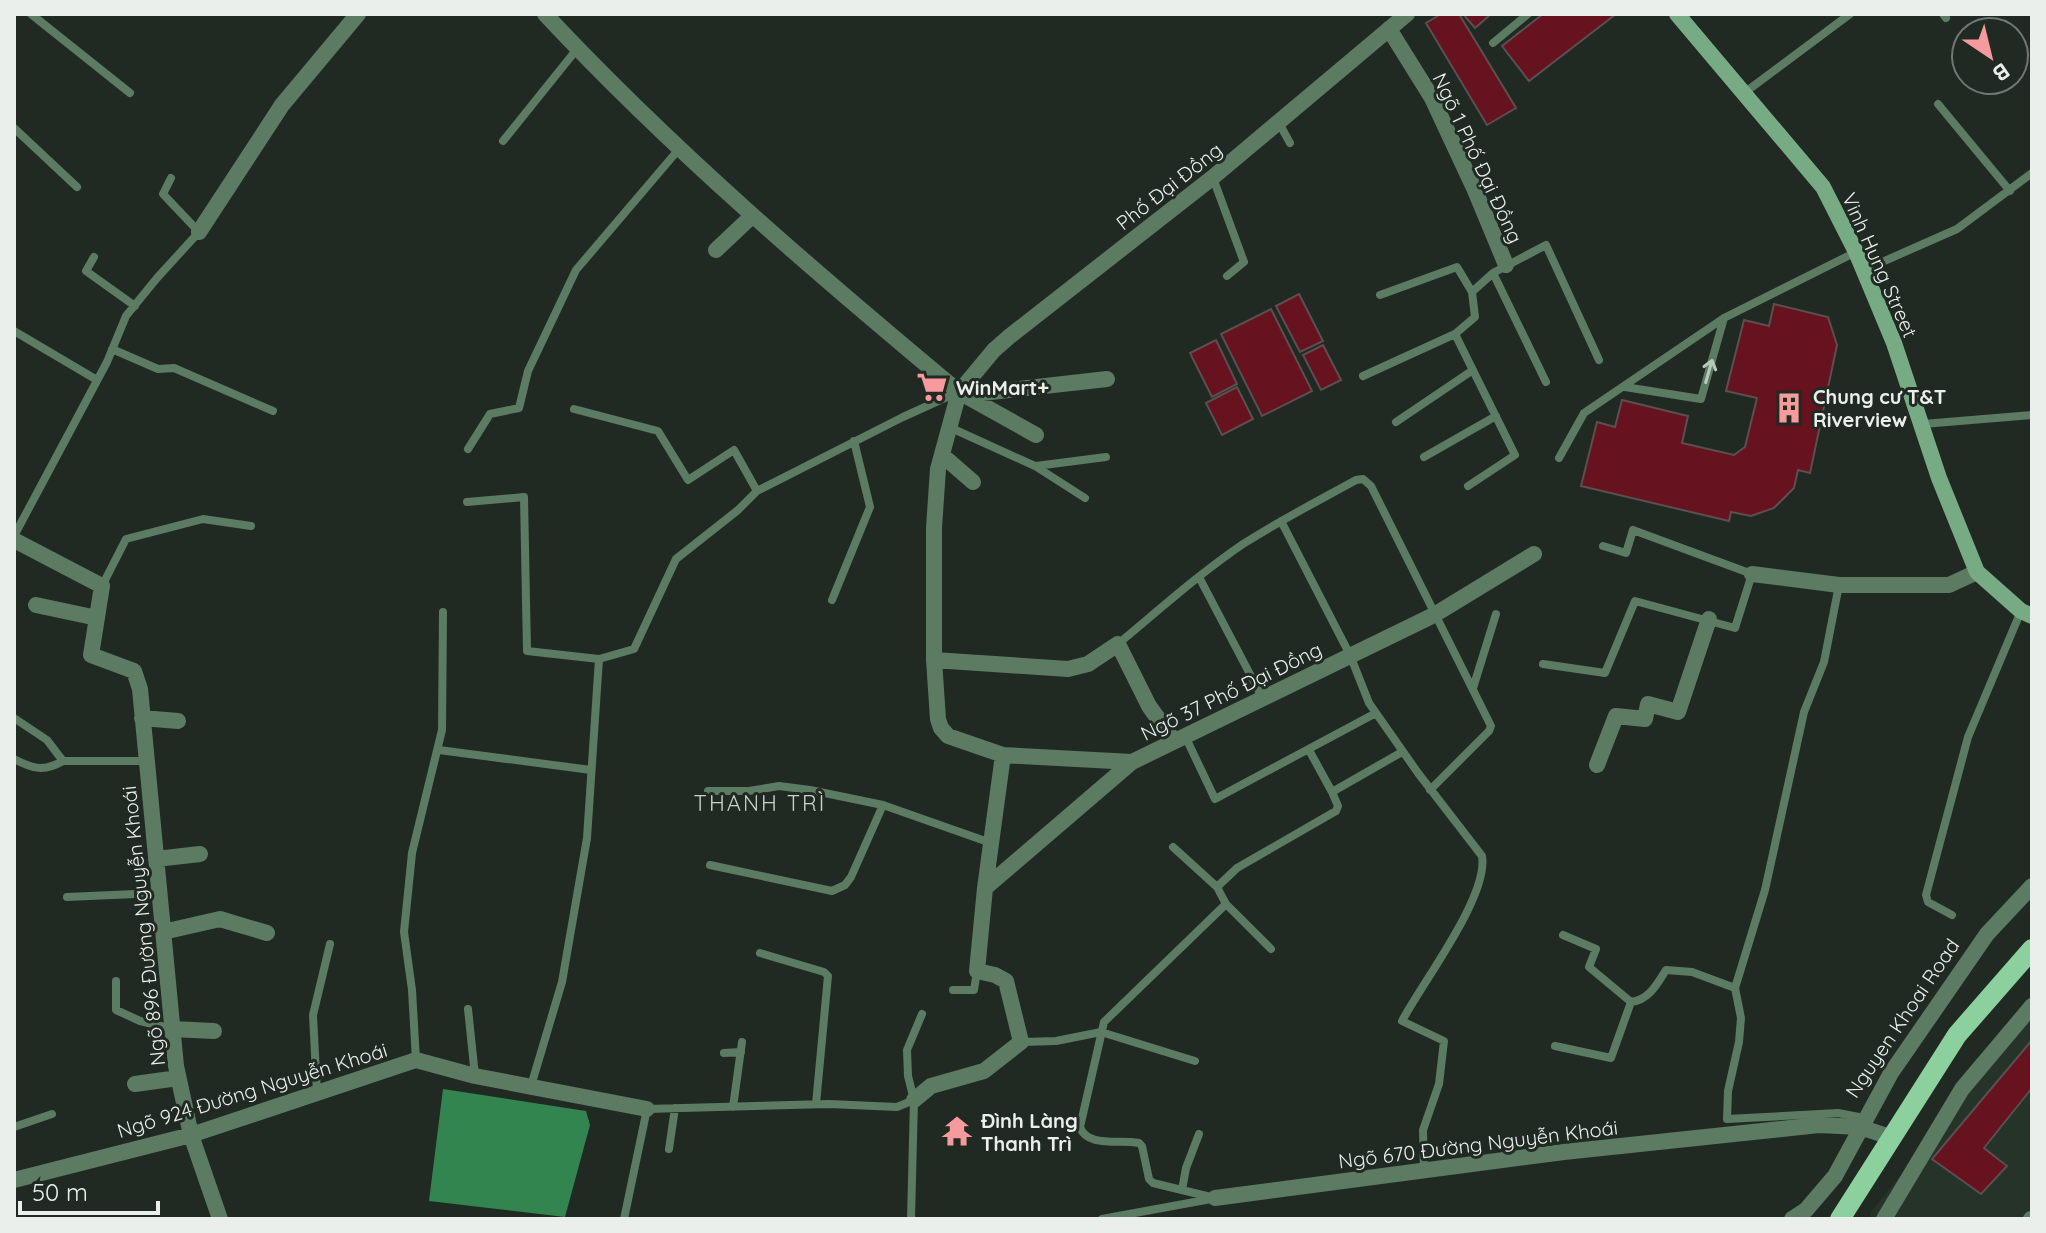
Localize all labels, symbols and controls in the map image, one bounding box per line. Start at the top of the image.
north arrow [1950,16,2030,96]
text: B [1988,57,2015,88]
street label: Ngõ 1 Phố Đại Đồng [1428,69,1528,247]
street label: Phố Đại Đồng [1111,137,1227,235]
street label: Vinh Hung Street [1837,189,1923,341]
one-way arrow [1702,359,1717,385]
supermarket icon: WinMart+ [915,370,949,404]
place label: WinMart+ [956,375,1049,400]
place label: Chung cư T&T Riverview [1813,384,1946,432]
building icon: Chung cư T&T Riverview [1772,391,1806,425]
street label: Ngõ 37 Phố Đại Đồng [1136,636,1326,746]
street label: Ngõ 896 Đường Nguyễn Khoái [116,785,170,1067]
district label: THANH TRÌ [694,789,826,817]
street label: Nguyen Khoai Road [1840,934,1964,1102]
street label: Ngõ 924 Đường Nguyễn Khoái [114,1037,390,1143]
place label: Đình Làng Thanh Trì [980,1108,1078,1156]
temple icon: Đình Làng Thanh Trì [940,1114,974,1148]
street label: Ngõ 670 Đường Nguyễn Khoái [1337,1114,1619,1174]
scale bar [20,1165,158,1215]
text: 50 m [32,1177,88,1207]

